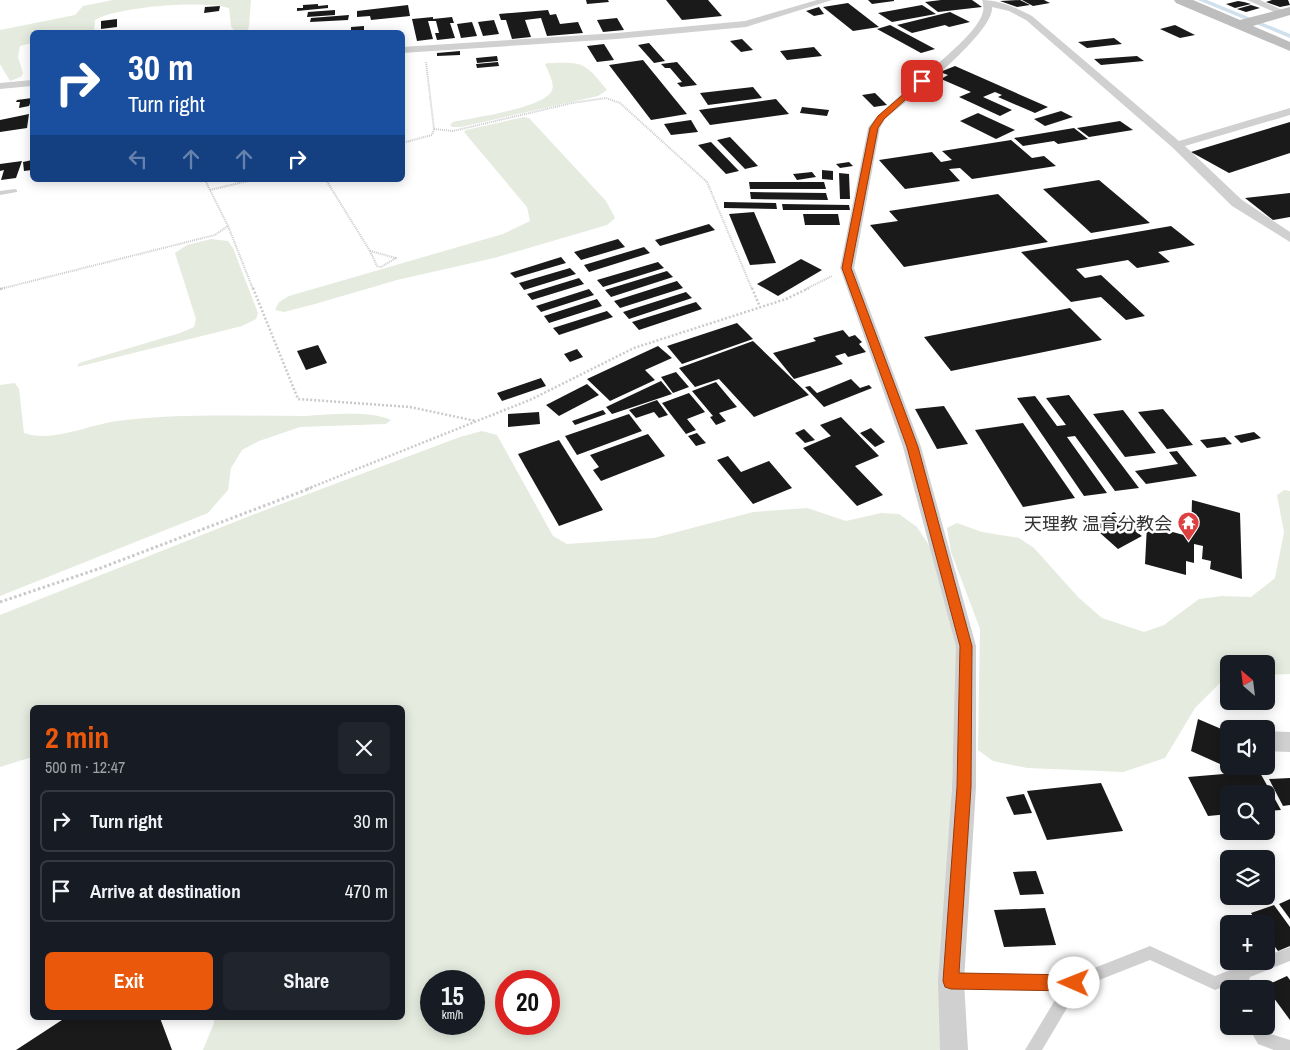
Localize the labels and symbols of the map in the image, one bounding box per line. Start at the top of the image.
pin [901,60,943,102]
place label: 天理教 温育分教会 [1024,511,1172,536]
temple icon: 天理教 温育分教会 [1176,511,1200,542]
north arrow [1220,655,1275,710]
position arrow [1047,956,1099,1008]
speed limit sign: 20 [495,970,560,1035]

